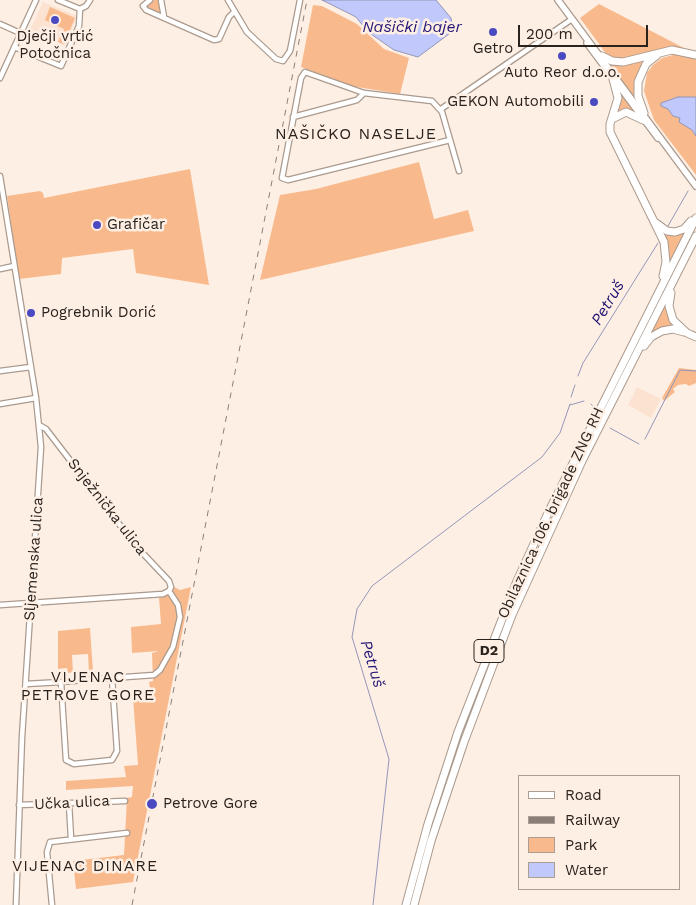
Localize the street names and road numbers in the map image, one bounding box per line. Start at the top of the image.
street label: Obilaznica 106. brigade ZNG RH [494,405,608,621]
street label: Snježnička ulica [64,455,150,559]
street label: Sljemenska ulica [21,497,47,621]
road number: D2 [474,640,504,662]
street label: Učka ulica [34,792,110,814]

